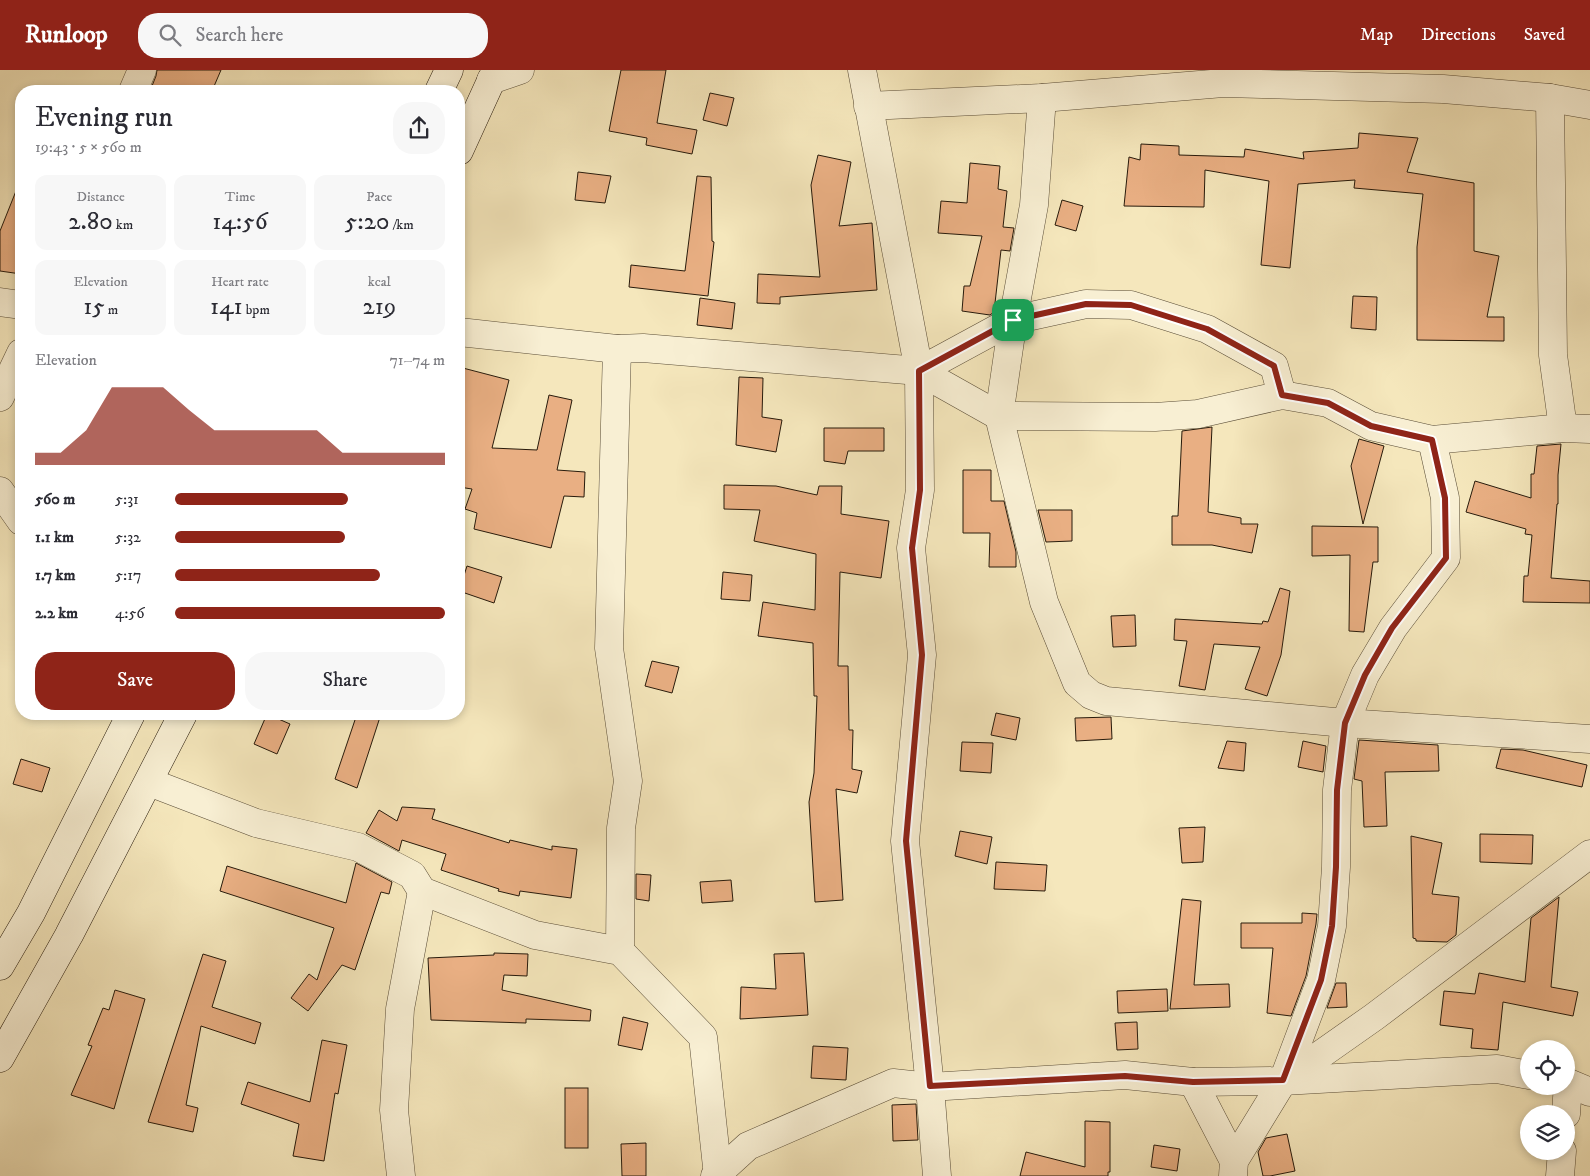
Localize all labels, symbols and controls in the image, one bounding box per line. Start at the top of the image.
search box [138,13,488,58]
text: Runloop [25,20,108,50]
icon: search [156,21,184,49]
text: Search here [196,24,283,47]
text: Map [1360,24,1393,46]
text: Directions [1421,24,1496,46]
text: Saved [1524,24,1565,46]
text: Evening run [35,100,173,135]
button: share [393,102,445,154]
text: 19:43 · 5 × 560 m [35,137,142,157]
text: Distance [77,188,125,206]
text: Time [225,188,255,206]
text: Pace [366,188,392,206]
text: 2.80 [68,206,113,237]
text: 14:56 [212,206,268,237]
text: 5:20 [345,206,390,237]
text: km [113,216,133,234]
text: /km [390,216,414,234]
text: Elevation [74,273,128,291]
text: Heart rate [211,273,269,291]
text: kcal [368,273,391,291]
text: 15 [83,291,105,322]
text: 141 [210,291,243,322]
text: 219 [362,291,396,322]
pin [992,299,1034,341]
text: m [105,301,118,319]
text: bpm [243,301,270,319]
icon: arrive [999,306,1027,334]
text: Elevation [35,350,97,370]
text: 71–74 m [389,350,445,370]
text: 560 m [35,489,75,509]
text: 5:31 [115,489,139,509]
text: 1.1 km [35,527,74,547]
text: 5:32 [115,527,141,547]
text: 1.7 km [35,565,76,585]
text: 5:17 [115,565,141,585]
text: 2.2 km [35,603,78,623]
text: 4:56 [115,603,145,623]
button: Save [35,652,235,710]
button: Share [245,652,445,710]
map controls [1520,1040,1575,1160]
button: locate [1520,1040,1575,1095]
button: layers [1520,1105,1575,1160]

